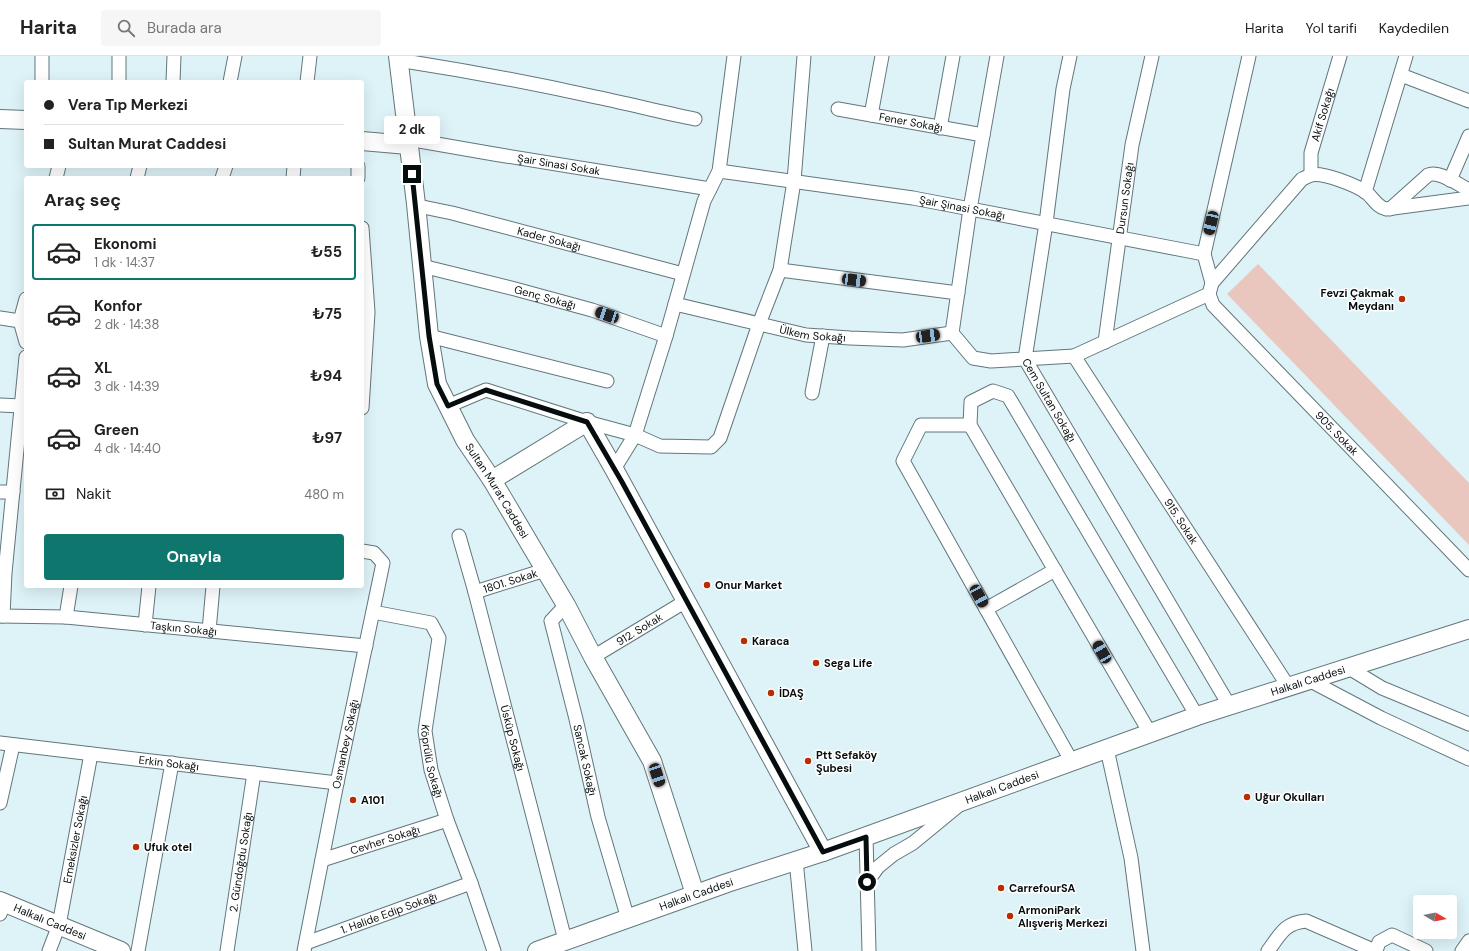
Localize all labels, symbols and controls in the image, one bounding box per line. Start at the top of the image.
search box [101,10,381,46]
text: Harita [20,15,77,40]
icon: search [115,17,137,39]
text: Burada ara [147,18,222,38]
text: Harita [1245,19,1284,37]
text: Yol tarifi [1306,19,1357,37]
text: Kaydedilen [1379,19,1449,37]
street label: Akif Sokağı [1308,86,1337,143]
text: Vera Tıp Merkezi [68,95,188,115]
street label: Fener Sokağı [878,109,944,135]
callout: 2 dk [384,116,440,144]
text: 2 dk [399,121,425,138]
text: Sultan Murat Caddesi [68,134,226,154]
street label: Şair Sinasi Sokak [516,151,602,178]
street label: Dursun Sokağı [1113,162,1137,235]
route end [403,165,421,183]
text: Araç seç [44,188,121,212]
street label: Şair Şinasi Sokağı [918,192,1006,223]
car [1202,210,1220,236]
street label: Kader Sokağı [516,224,583,254]
icon: car [46,234,82,270]
text: Ekonomi [94,234,156,254]
text: ₺55 [311,242,342,262]
text: 1 dk · 14:37 [94,254,155,271]
car [841,273,867,287]
street label: Genç Sokağı [513,282,577,312]
place label: Fevzi Çakmak Meydanı [1321,286,1395,313]
marker: Fevzi Çakmak Meydanı [1397,294,1407,304]
icon: car [46,296,82,332]
text: Konfor [94,296,142,316]
text: ₺75 [313,304,342,324]
car [594,305,620,325]
text: 2 dk · 14:38 [94,316,159,333]
street label: Ülkem Sokağı [778,322,846,345]
car [915,328,941,344]
street label: Cem Sultan Sokağı [1019,356,1079,444]
icon: car [46,358,82,394]
text: XL [94,358,112,378]
text: ₺94 [310,366,342,386]
text: 3 dk · 14:39 [94,378,159,395]
street label: 905. Sokak [1312,408,1362,459]
icon: car [46,420,82,456]
text: Green [94,420,139,440]
text: ₺97 [312,428,342,448]
text: 4 dk · 14:40 [94,440,161,457]
street label: Sultan Murat Caddesi [462,440,532,541]
icon: cash [44,483,66,505]
text: Nakit [76,484,111,504]
text: 480 m [304,486,344,503]
street label: 915. Sokak [1161,496,1201,547]
button: Onayla [44,534,344,580]
street label: 1801. Sokak [481,566,540,596]
place label: Onur Market [715,578,782,592]
marker: Onur Market [702,580,712,590]
car [968,583,990,609]
street label: 912. Sokak [614,610,665,648]
street label: Taşkın Sokağı [149,618,218,639]
place label: Karaca [752,634,789,648]
marker: Karaca [739,636,749,646]
car [1091,639,1113,665]
place label: Sega Life [824,656,873,670]
marker: Sega Life [811,658,821,668]
street label: Halkalı Caddesi [1269,662,1347,699]
place label: İDAŞ [779,686,804,700]
marker: İDAŞ [766,688,776,698]
street label: Osmanbey Sokağı [329,698,361,790]
street label: Üsküp Sokağı [498,704,528,772]
street label: Sancak Sokağı [570,723,600,797]
street label: Köprülü Sokağı [418,724,446,800]
place label: Ptt Sefaköy Şubesi [816,748,878,775]
street label: Erkin Sokağı [138,753,200,774]
marker: Ptt Sefaköy Şubesi [803,756,813,766]
car [648,762,666,788]
street label: Halkalı Caddesi [963,767,1041,807]
place label: Uğur Okulları [1255,790,1325,804]
marker: Uğur Okulları [1242,792,1252,802]
place label: A101 [361,793,384,807]
street label: Emeksizler Sokağı [60,794,90,885]
marker: A101 [348,795,358,805]
street label: 2. Gündoğdu Sokağı [226,811,255,913]
street label: Cevher Sokağı [348,822,421,858]
place label: Ufuk otel [144,840,192,854]
marker: Ufuk otel [131,842,141,852]
route start [858,873,876,891]
street label: Halkalı Caddesi [657,875,735,914]
place label: CarrefourSA [1009,881,1076,895]
marker: CarrefourSA [996,883,1006,893]
street label: 1. Halide Edip Sokağı [339,889,439,937]
north arrow [1413,895,1457,939]
map controls [1413,895,1457,939]
street label: Halkalı Caddesi [12,900,88,943]
place label: ArmoniPark Alışveriş Merkezi [1018,903,1108,930]
marker: ArmoniPark Alışveriş Merkezi [1005,911,1015,921]

